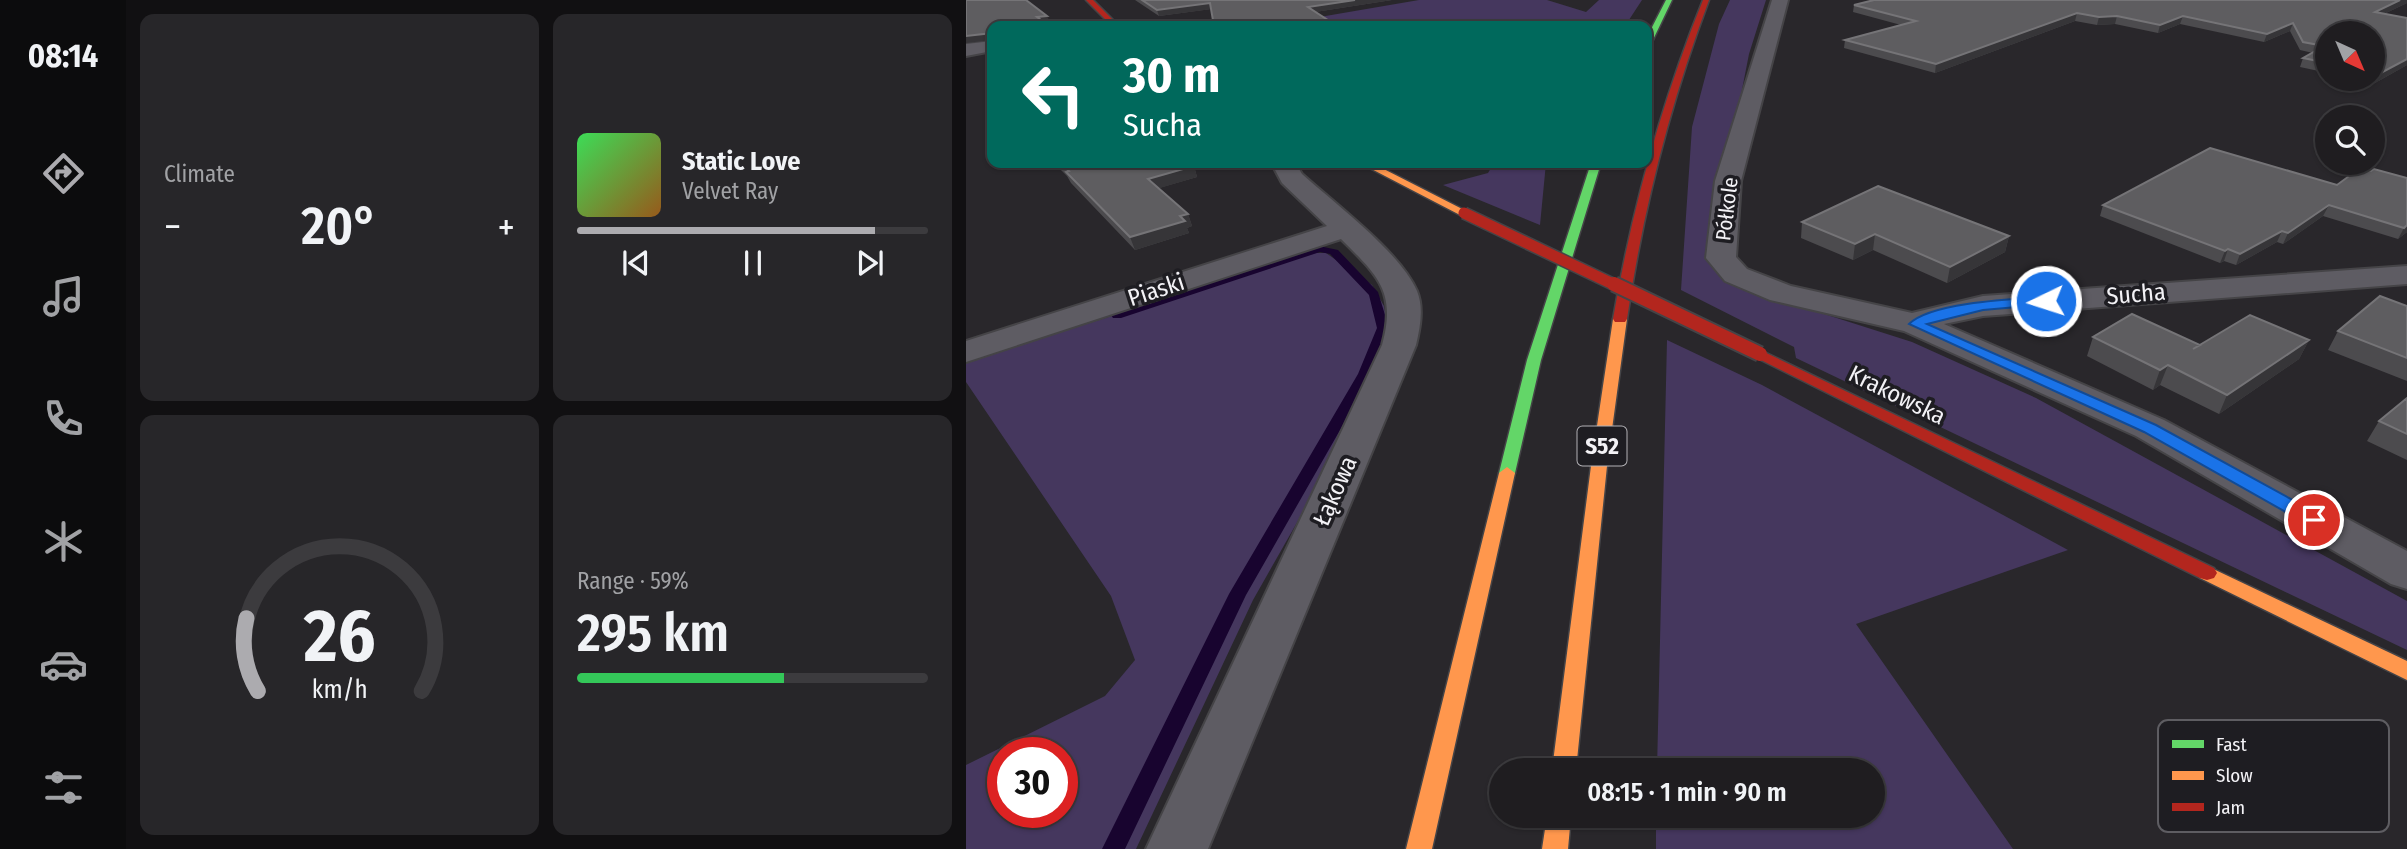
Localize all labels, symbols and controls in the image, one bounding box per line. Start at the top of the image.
north arrow [2315,21,2385,91]
map controls [2315,21,2385,175]
text: 08:14 [28,37,98,75]
text: 30 m [1123,46,1221,105]
icon: left [1008,49,1099,140]
button: search [2315,105,2385,175]
text: Sucha [1123,106,1202,144]
text: Static Love [682,146,800,177]
icon: directions [39,149,88,198]
text: Climate [164,160,235,188]
street label: Półkole [1710,176,1744,242]
text: Velvet Ray [682,177,778,205]
text: 20° [301,195,378,258]
text: − [164,204,181,250]
text: + [498,204,515,250]
icon: previous [617,244,655,282]
icon: pause [734,244,772,282]
icon: next [851,244,889,282]
position arrow [2009,264,2083,338]
street label: Piaski [1124,268,1188,312]
icon: music [39,272,88,321]
street label: Sucha [2105,277,2167,311]
street label: Krakowska [1844,360,1950,430]
icon: phone [39,394,88,443]
road number: S52 [1578,426,1626,466]
street label: Łąkowa [1307,452,1363,530]
pin [2284,490,2344,550]
icon: arrive [2295,501,2333,539]
icon: climate [39,517,88,566]
text: Range · 59% [577,567,689,595]
text: 26 [303,593,375,680]
text: 295 km [577,602,729,665]
icon: car [39,640,88,689]
text: km/h [312,675,367,705]
legend [2158,720,2389,832]
text: Fast [2216,733,2247,756]
speed limit sign: 30 [987,737,1078,828]
icon: filters [39,763,88,812]
text: Slow [2216,764,2253,787]
text: 08:15 · 1 min · 90 m [1587,777,1787,808]
text: Jam [2216,796,2245,819]

